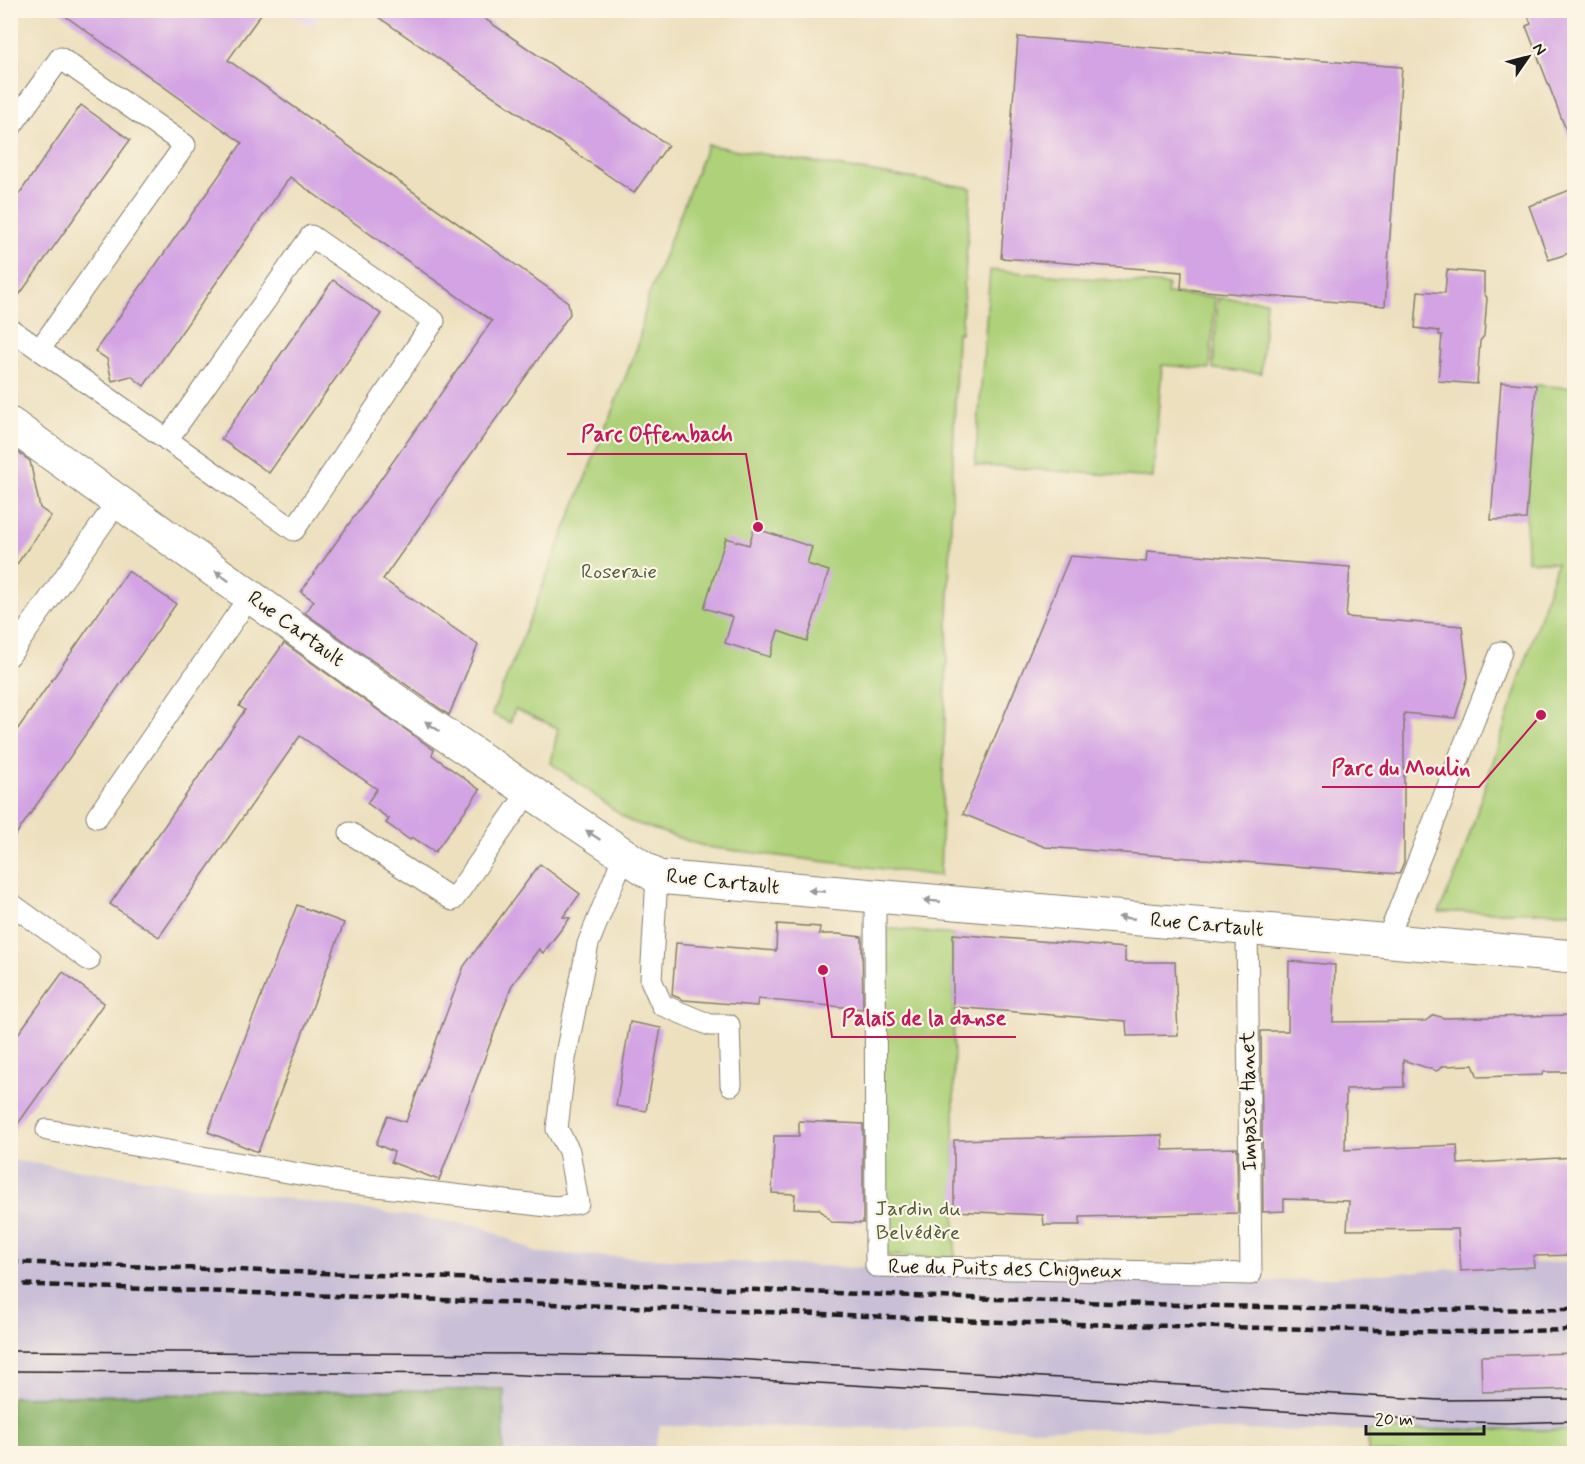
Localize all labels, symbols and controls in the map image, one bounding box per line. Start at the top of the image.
north arrow [1498,27,1558,87]
text: N [1527,39,1551,60]
callout: Parc Offenbach [567,414,746,454]
text: Parc Offenbach [581,421,733,449]
park label: Roseraie [581,558,657,586]
one-way arrow [214,570,230,582]
street label: Rue Cartault [242,584,350,674]
one-way arrow [424,720,440,732]
callout: Parc du Moulin [1322,747,1479,787]
text: Parc du Moulin [1332,755,1470,783]
one-way arrow [586,829,602,841]
street label: Rue Cartault [665,862,781,902]
one-way arrow [808,886,827,896]
one-way arrow [922,896,941,906]
street label: Rue Cartault [1149,906,1265,944]
one-way arrow [1116,913,1135,923]
callout: Palais de la danse [832,997,1016,1037]
text: Palais de la danse [842,1005,1007,1033]
street label: Impasse Hanet [1234,1030,1264,1171]
park label: Jardin du Belvédère [875,1195,961,1247]
street label: Rue du Puits des Chigneux [888,1253,1122,1286]
scale bar [1366,1398,1484,1436]
text: 20 m [1375,1408,1413,1432]

